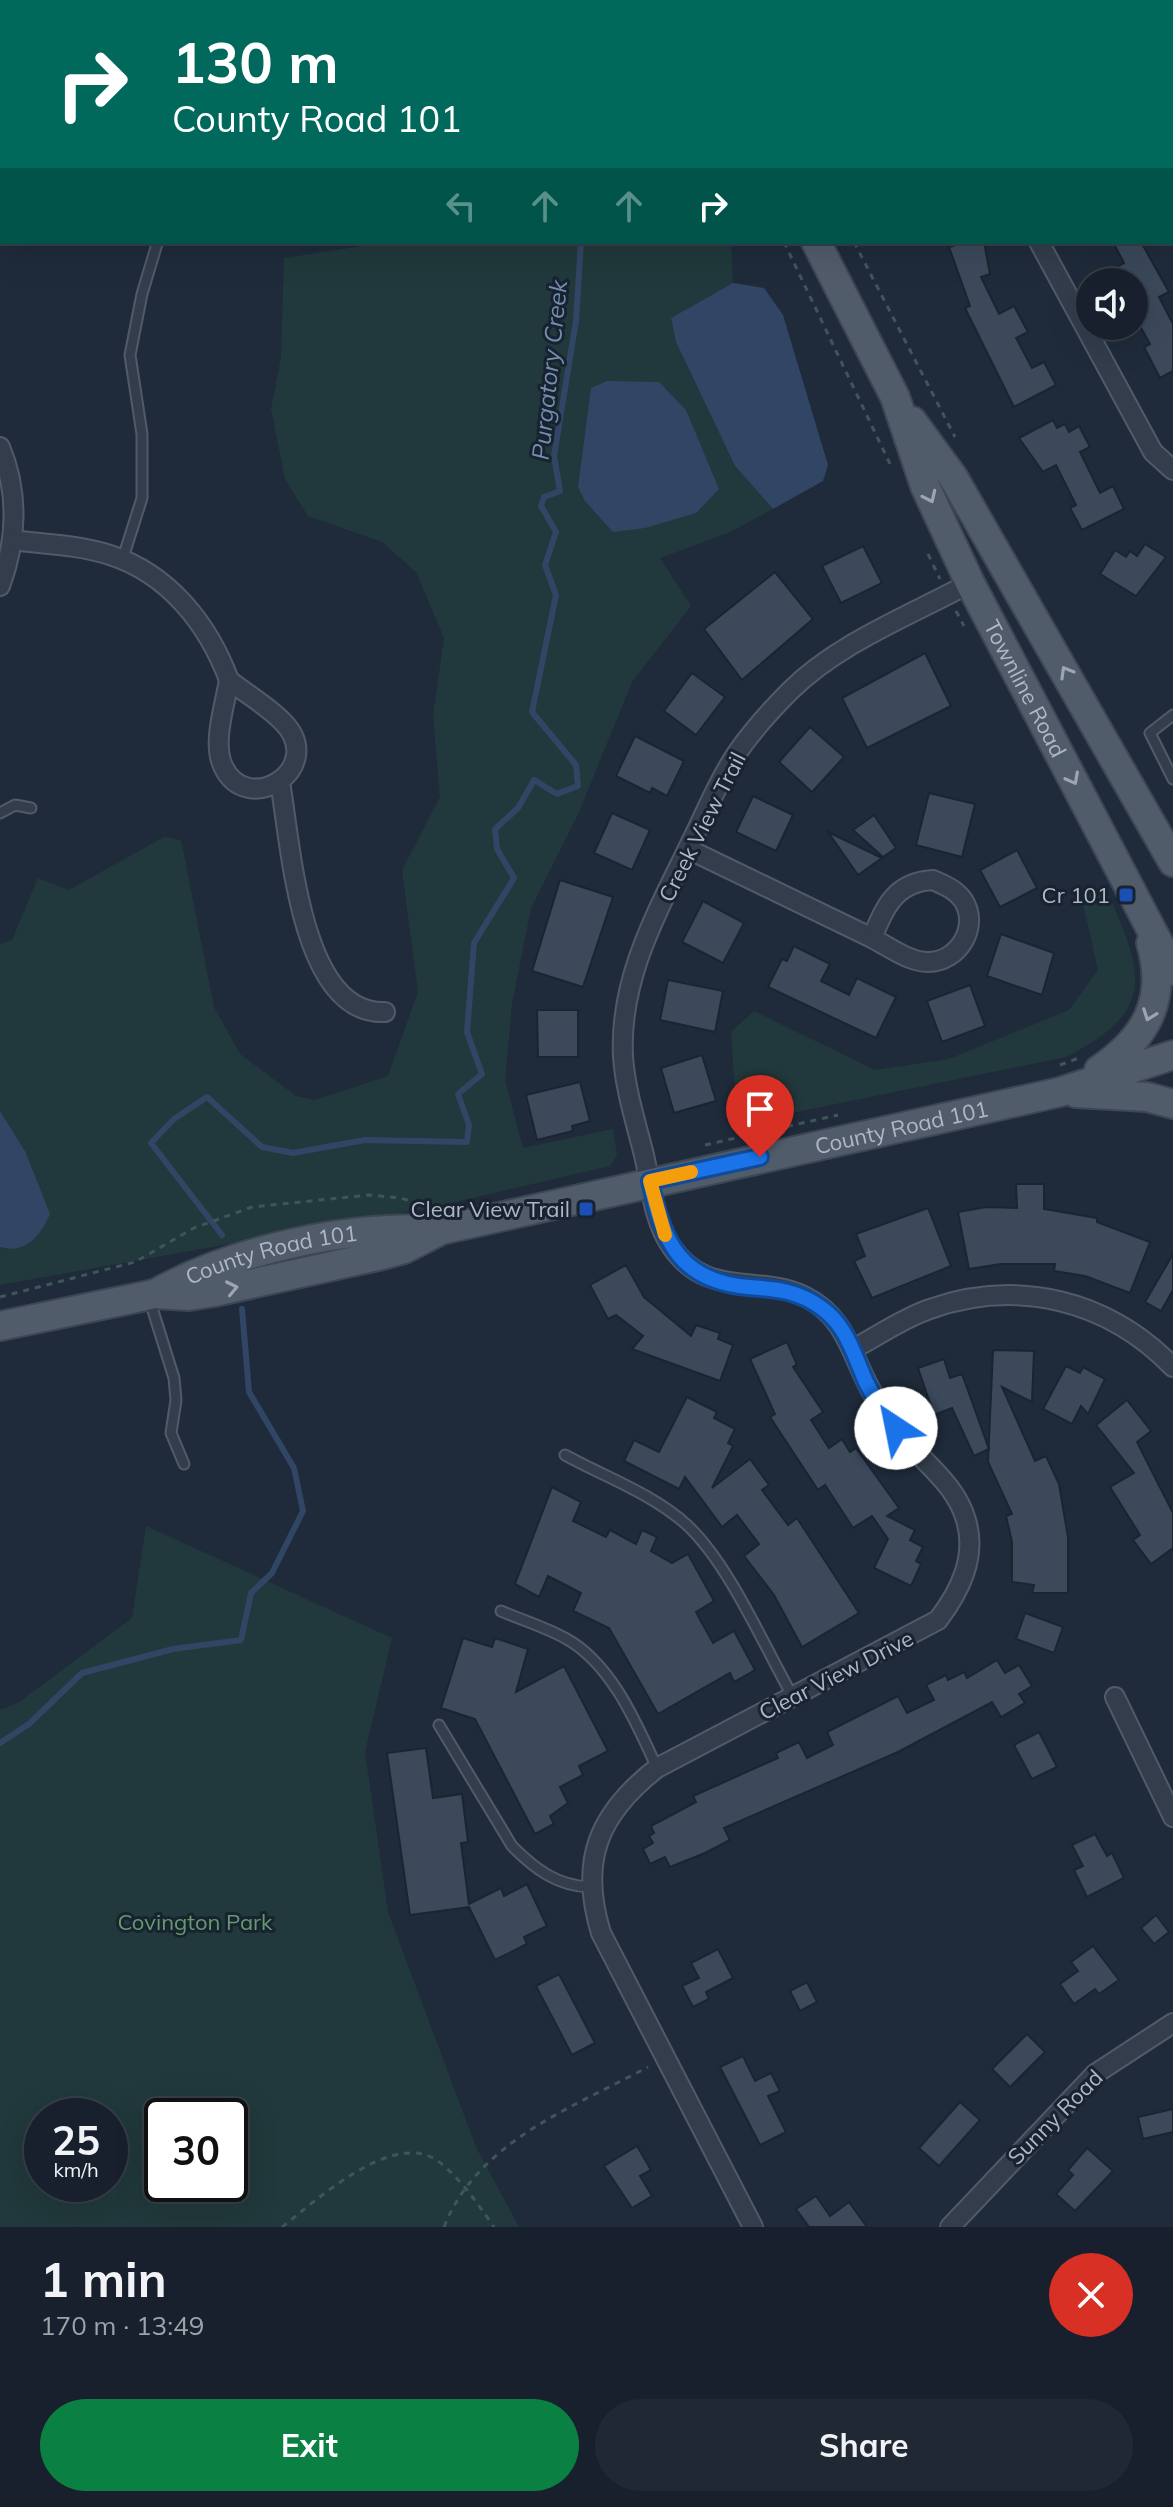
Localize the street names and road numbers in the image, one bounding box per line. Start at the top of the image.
street label: Townline Road [978,615,1073,762]
street label: Creek View Trail [652,747,752,907]
street label: County Road 101 [812,1094,991,1160]
street label: County Road 101 [181,1219,359,1291]
street label: Clear View Drive [754,1624,918,1726]
street label: Sunny Road [1001,2063,1109,2171]

